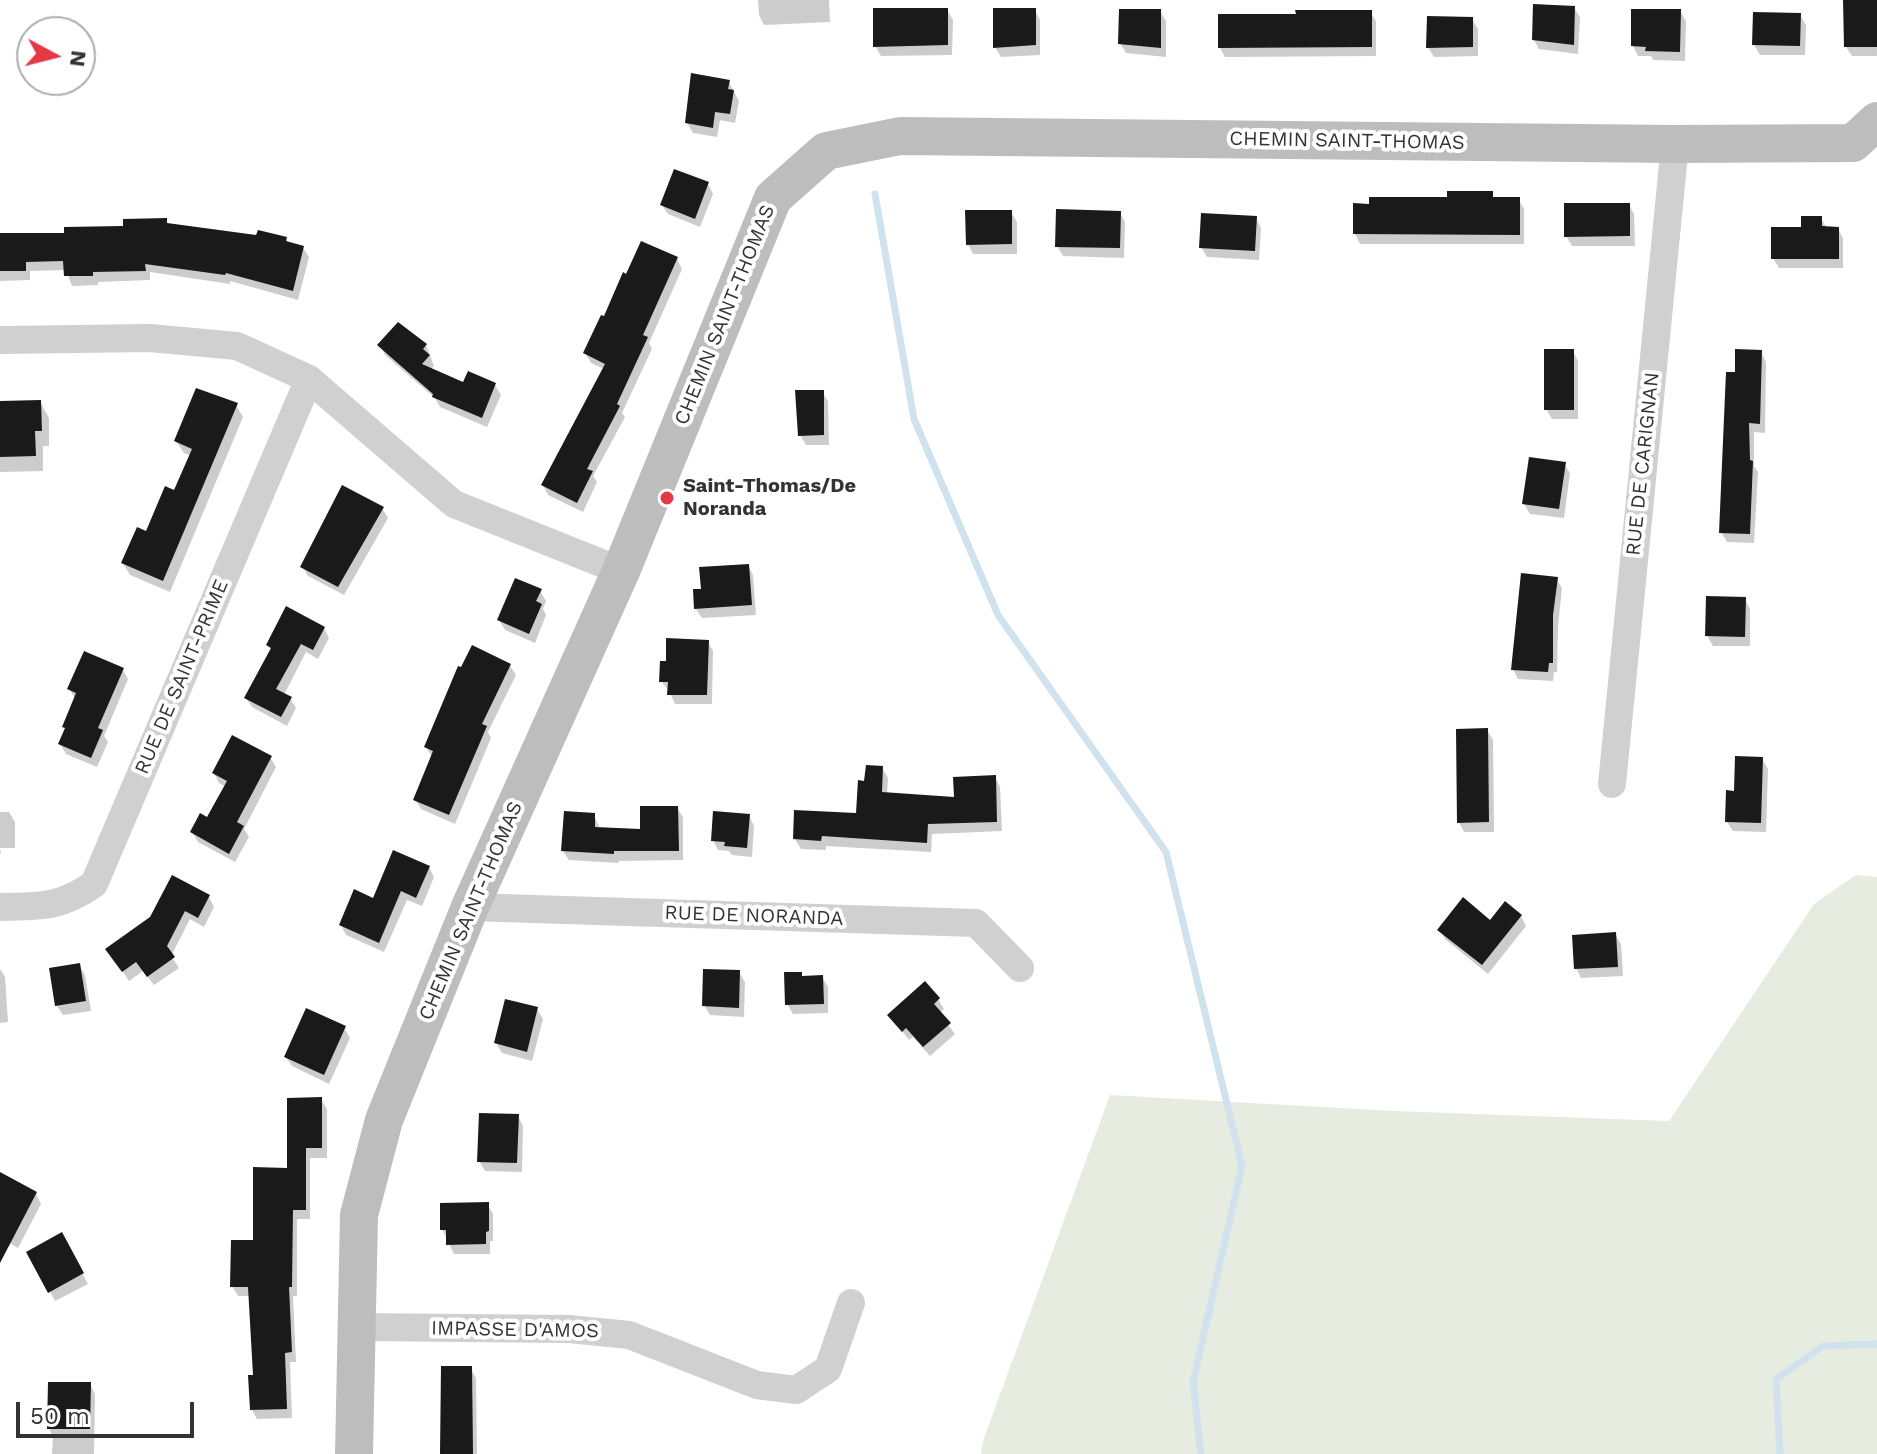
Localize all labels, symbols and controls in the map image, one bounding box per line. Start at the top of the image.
north arrow [16,16,96,96]
text: N [65,49,92,68]
street label: CHEMIN SAINT-THOMAS [1229,127,1465,155]
street label: CHEMIN SAINT-THOMAS [670,201,780,429]
street label: RUE DE CARIGNAN [1621,371,1665,557]
place label: Saint-Thomas/De Noranda [683,474,856,521]
marker: Saint-Thomas/De Noranda [658,489,676,507]
street label: RUE DE SAINT-PRIME [130,576,234,778]
street label: CHEMIN SAINT-THOMAS [414,798,528,1024]
street label: RUE DE NORANDA [664,901,844,931]
street label: IMPASSE D'AMOS [431,1317,599,1343]
scale bar [20,1386,198,1436]
text: 50 m [30,1402,90,1430]

